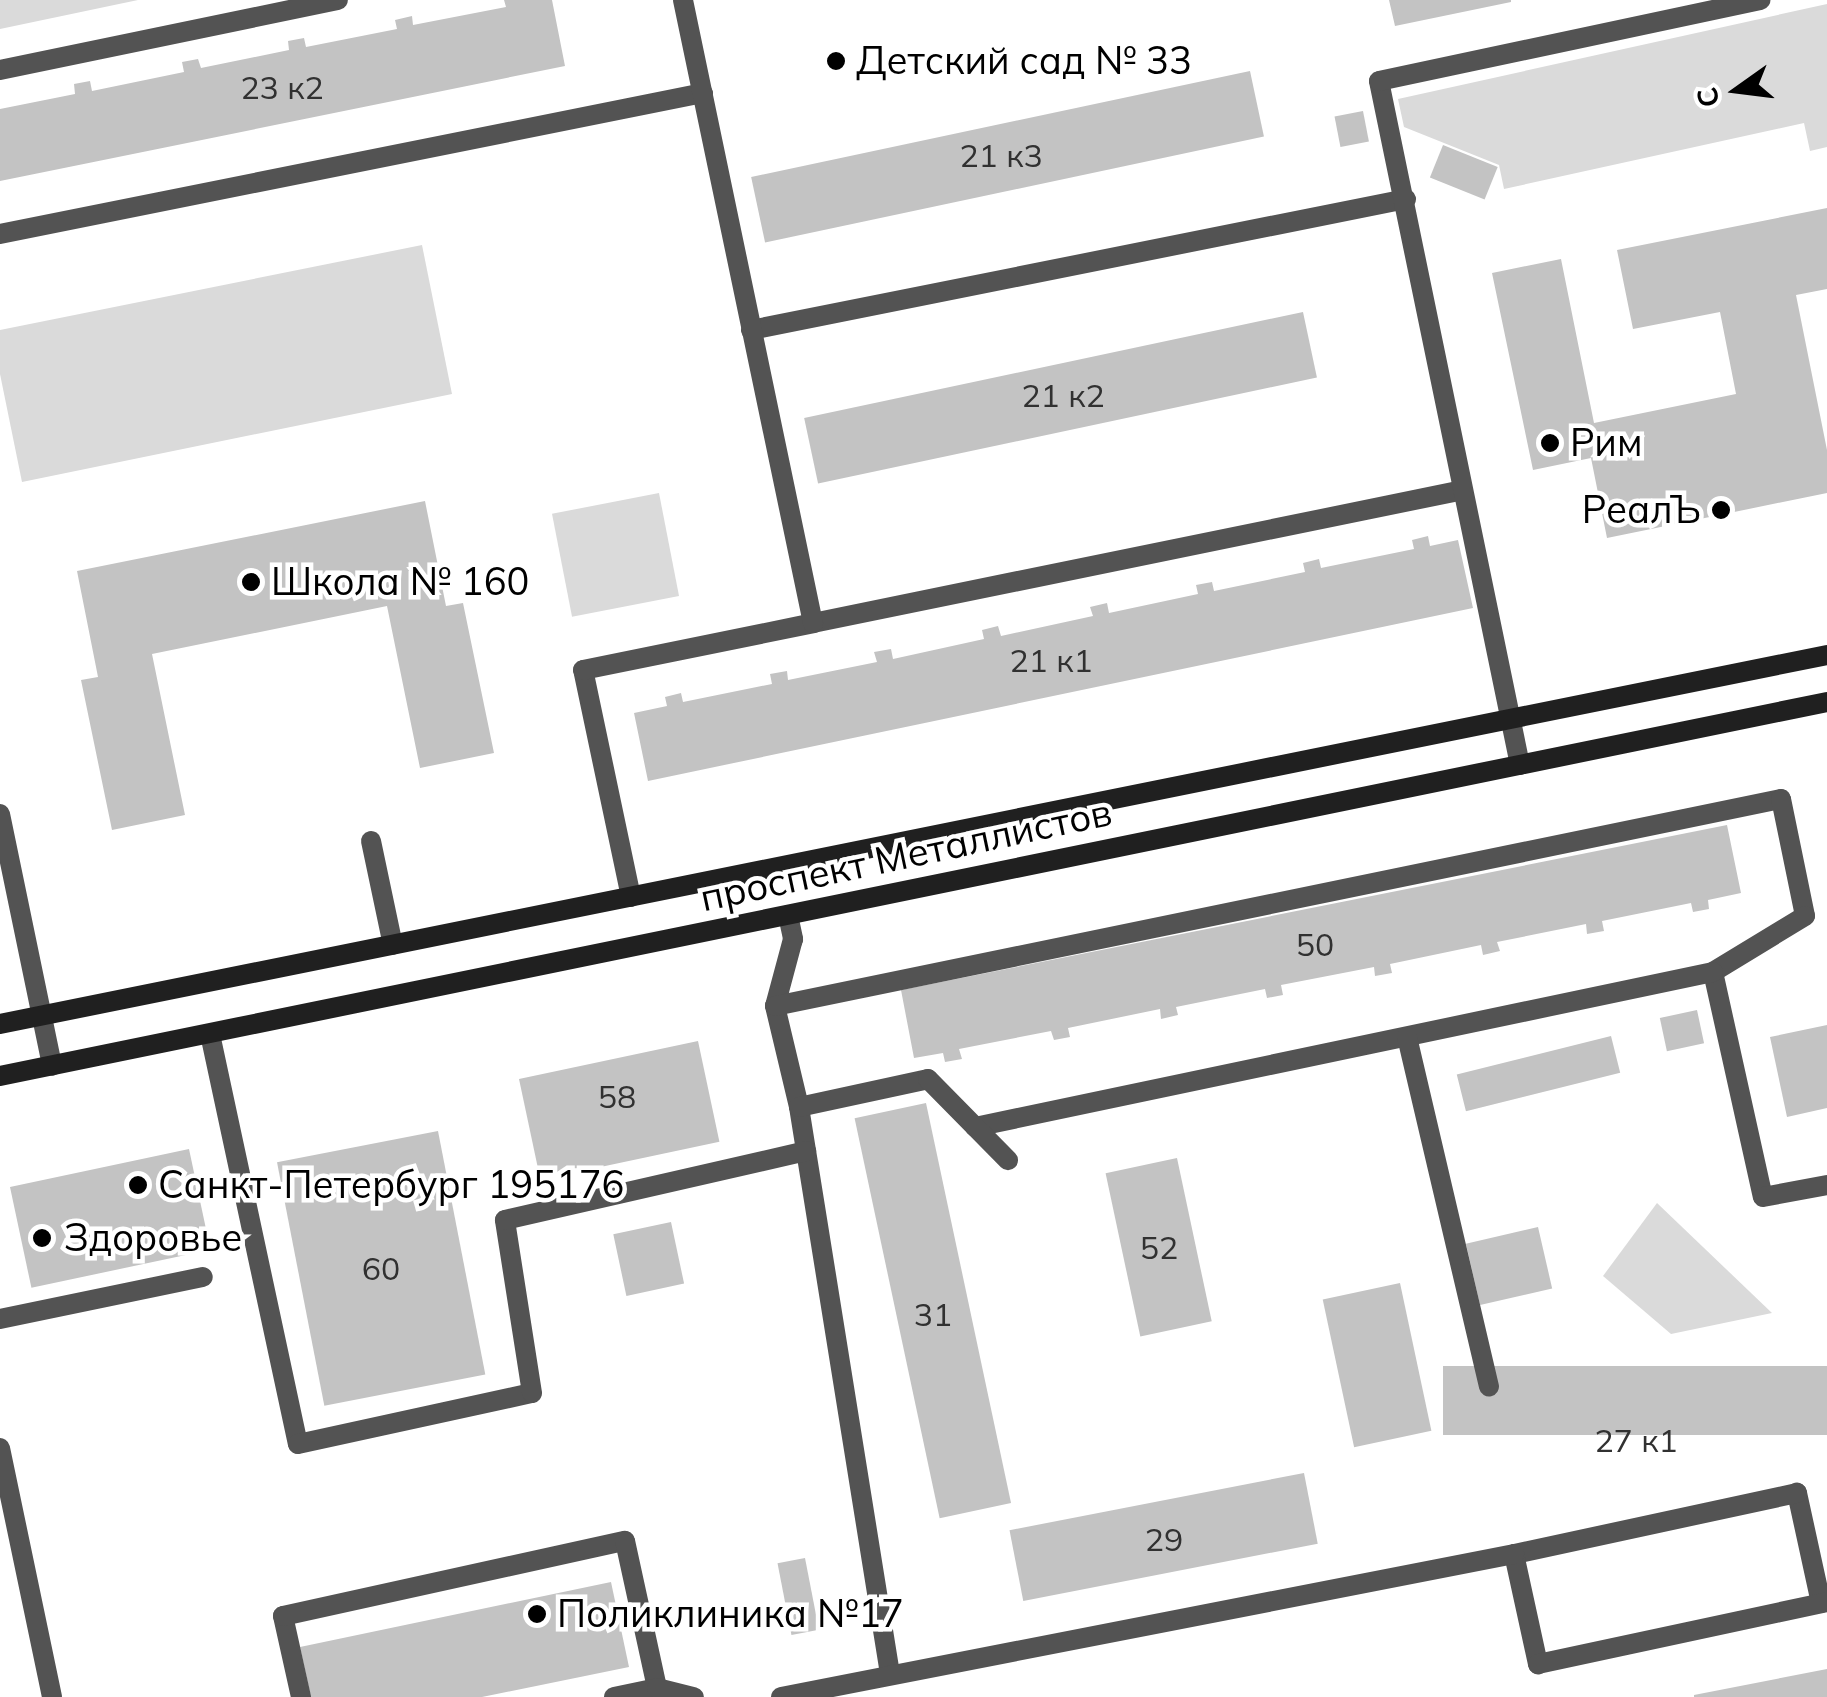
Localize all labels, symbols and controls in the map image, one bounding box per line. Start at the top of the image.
place label: Детский сад № 33 [856,38,1192,84]
north arrow [1687,40,1787,140]
marker: Детский сад № 33 [825,50,847,72]
house number: 23 к2 [240,68,324,106]
text: С [1688,84,1727,111]
house number: 21 к3 [959,136,1043,174]
house number: 21 к2 [1021,376,1105,414]
place label: Рим [1570,420,1643,466]
marker: Рим [1539,432,1561,454]
place label: РеалЪ [1582,487,1701,533]
marker: РеалЪ [1710,499,1732,521]
place label: Школа № 160 [271,559,529,605]
marker: Школа № 160 [240,571,262,593]
house number: 21 к1 [1009,641,1093,679]
street label: проспект Металлистов [696,789,1116,921]
house number: 50 [1296,925,1334,963]
house number: 58 [598,1077,636,1115]
place label: Санкт-Петербург 195176 [158,1162,624,1208]
marker: Санкт-Петербург 195176 [127,1174,149,1196]
place label: Здоровье [64,1215,242,1261]
marker: Здоровье [29,1225,55,1251]
house number: 52 [1140,1228,1178,1266]
house number: 60 [362,1249,400,1287]
house number: 31 [914,1295,952,1333]
house number: 27 к1 [1594,1421,1678,1459]
house number: 29 [1145,1520,1183,1558]
place label: Поликлиника №17 [557,1591,904,1637]
marker: Поликлиника №17 [526,1603,548,1625]

